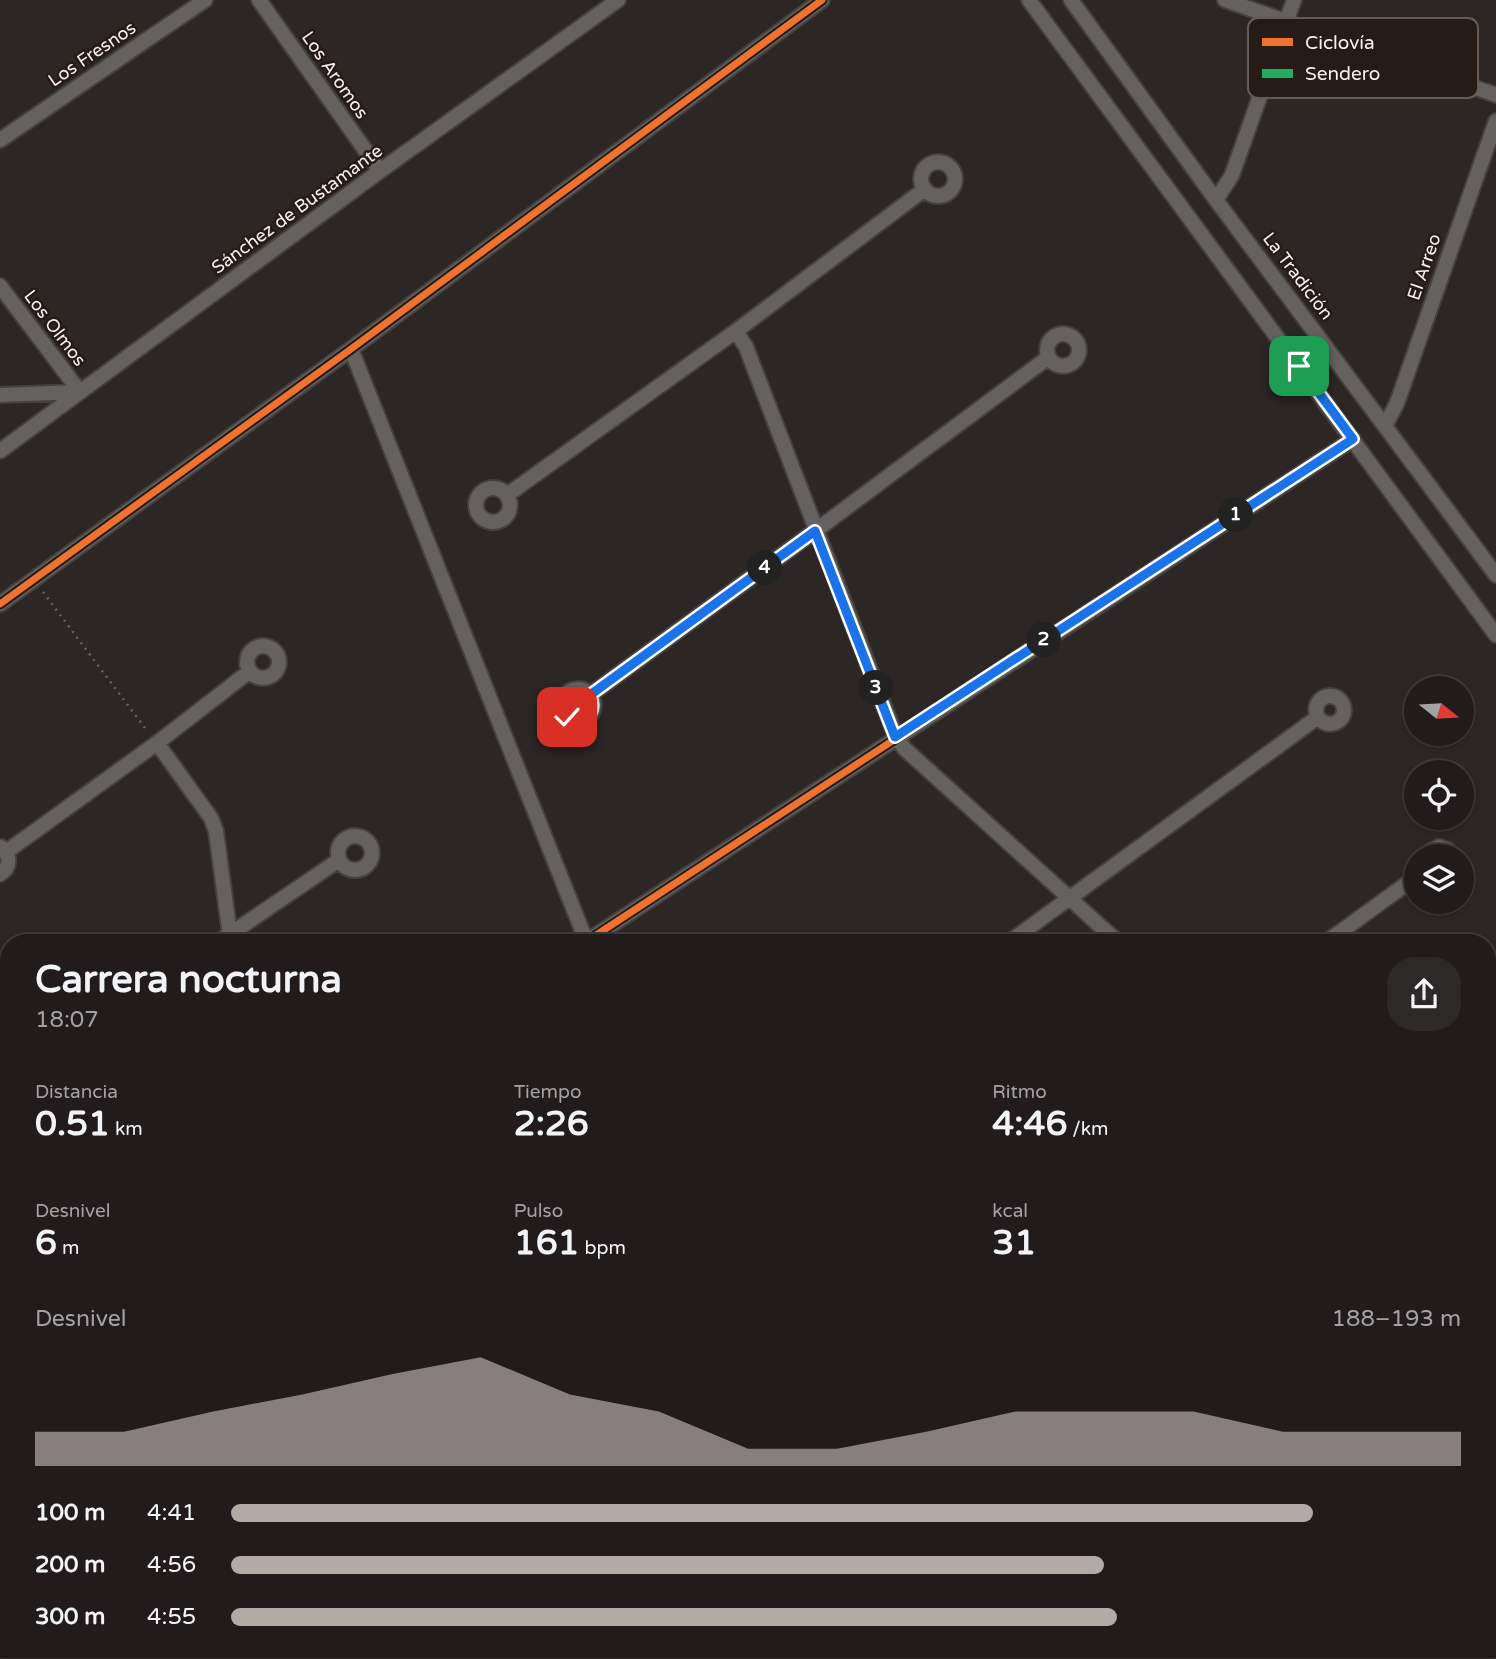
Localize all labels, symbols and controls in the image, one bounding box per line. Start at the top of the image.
street label: Los Fresnos [44,17,140,91]
legend [1248,18,1478,98]
street label: Los Aromos [297,27,373,123]
text: Ciclovía [1305,32,1375,54]
text: Sendero [1305,63,1380,85]
street label: Sánchez de Bustamante [207,140,387,278]
street label: La Tradición [1258,228,1338,324]
street label: El Arreo [1402,231,1446,303]
street label: Los Olmos [19,286,91,370]
pin [1269,336,1329,396]
icon: arrive [1280,347,1318,385]
pin: 1 [1218,498,1254,532]
text: 1 [1230,503,1241,525]
pin: 4 [748,550,782,586]
text: 4 [759,556,770,578]
pin: 2 [1026,622,1062,658]
text: 2 [1038,628,1049,650]
pin: 3 [858,670,894,706]
text: 3 [870,676,881,698]
north arrow [1404,676,1474,746]
map controls [1404,676,1474,914]
pin [537,687,597,747]
icon: check [548,698,586,736]
button: locate [1404,760,1474,830]
button: layers [1404,844,1474,914]
text: Carrera nocturna [35,957,342,1003]
button: share [1387,957,1461,1031]
text: 18:07 [35,1006,99,1034]
text: Distancia [35,1081,118,1103]
text: Tiempo [514,1081,582,1103]
text: Ritmo [992,1081,1047,1103]
text: 0.51 [35,1103,110,1145]
text: 2:26 [514,1103,589,1145]
text: 4:46 [992,1103,1067,1145]
text: km [110,1118,143,1140]
text: /km [1067,1118,1109,1140]
text: Desnivel [35,1200,111,1222]
text: Pulso [514,1200,563,1222]
text: kcal [992,1200,1028,1222]
text: 6 [35,1222,57,1264]
text: 161 [514,1222,580,1264]
text: 31 [992,1222,1036,1264]
text: m [57,1237,79,1259]
text: bpm [580,1237,626,1259]
text: Desnivel [35,1305,126,1333]
text: 188–193 m [1332,1305,1461,1333]
text: 100 m [35,1499,105,1527]
text: 4:41 [147,1499,196,1527]
text: 200 m [35,1551,105,1579]
text: 4:56 [147,1551,196,1579]
text: 300 m [35,1603,105,1631]
text: 4:55 [147,1603,196,1631]

